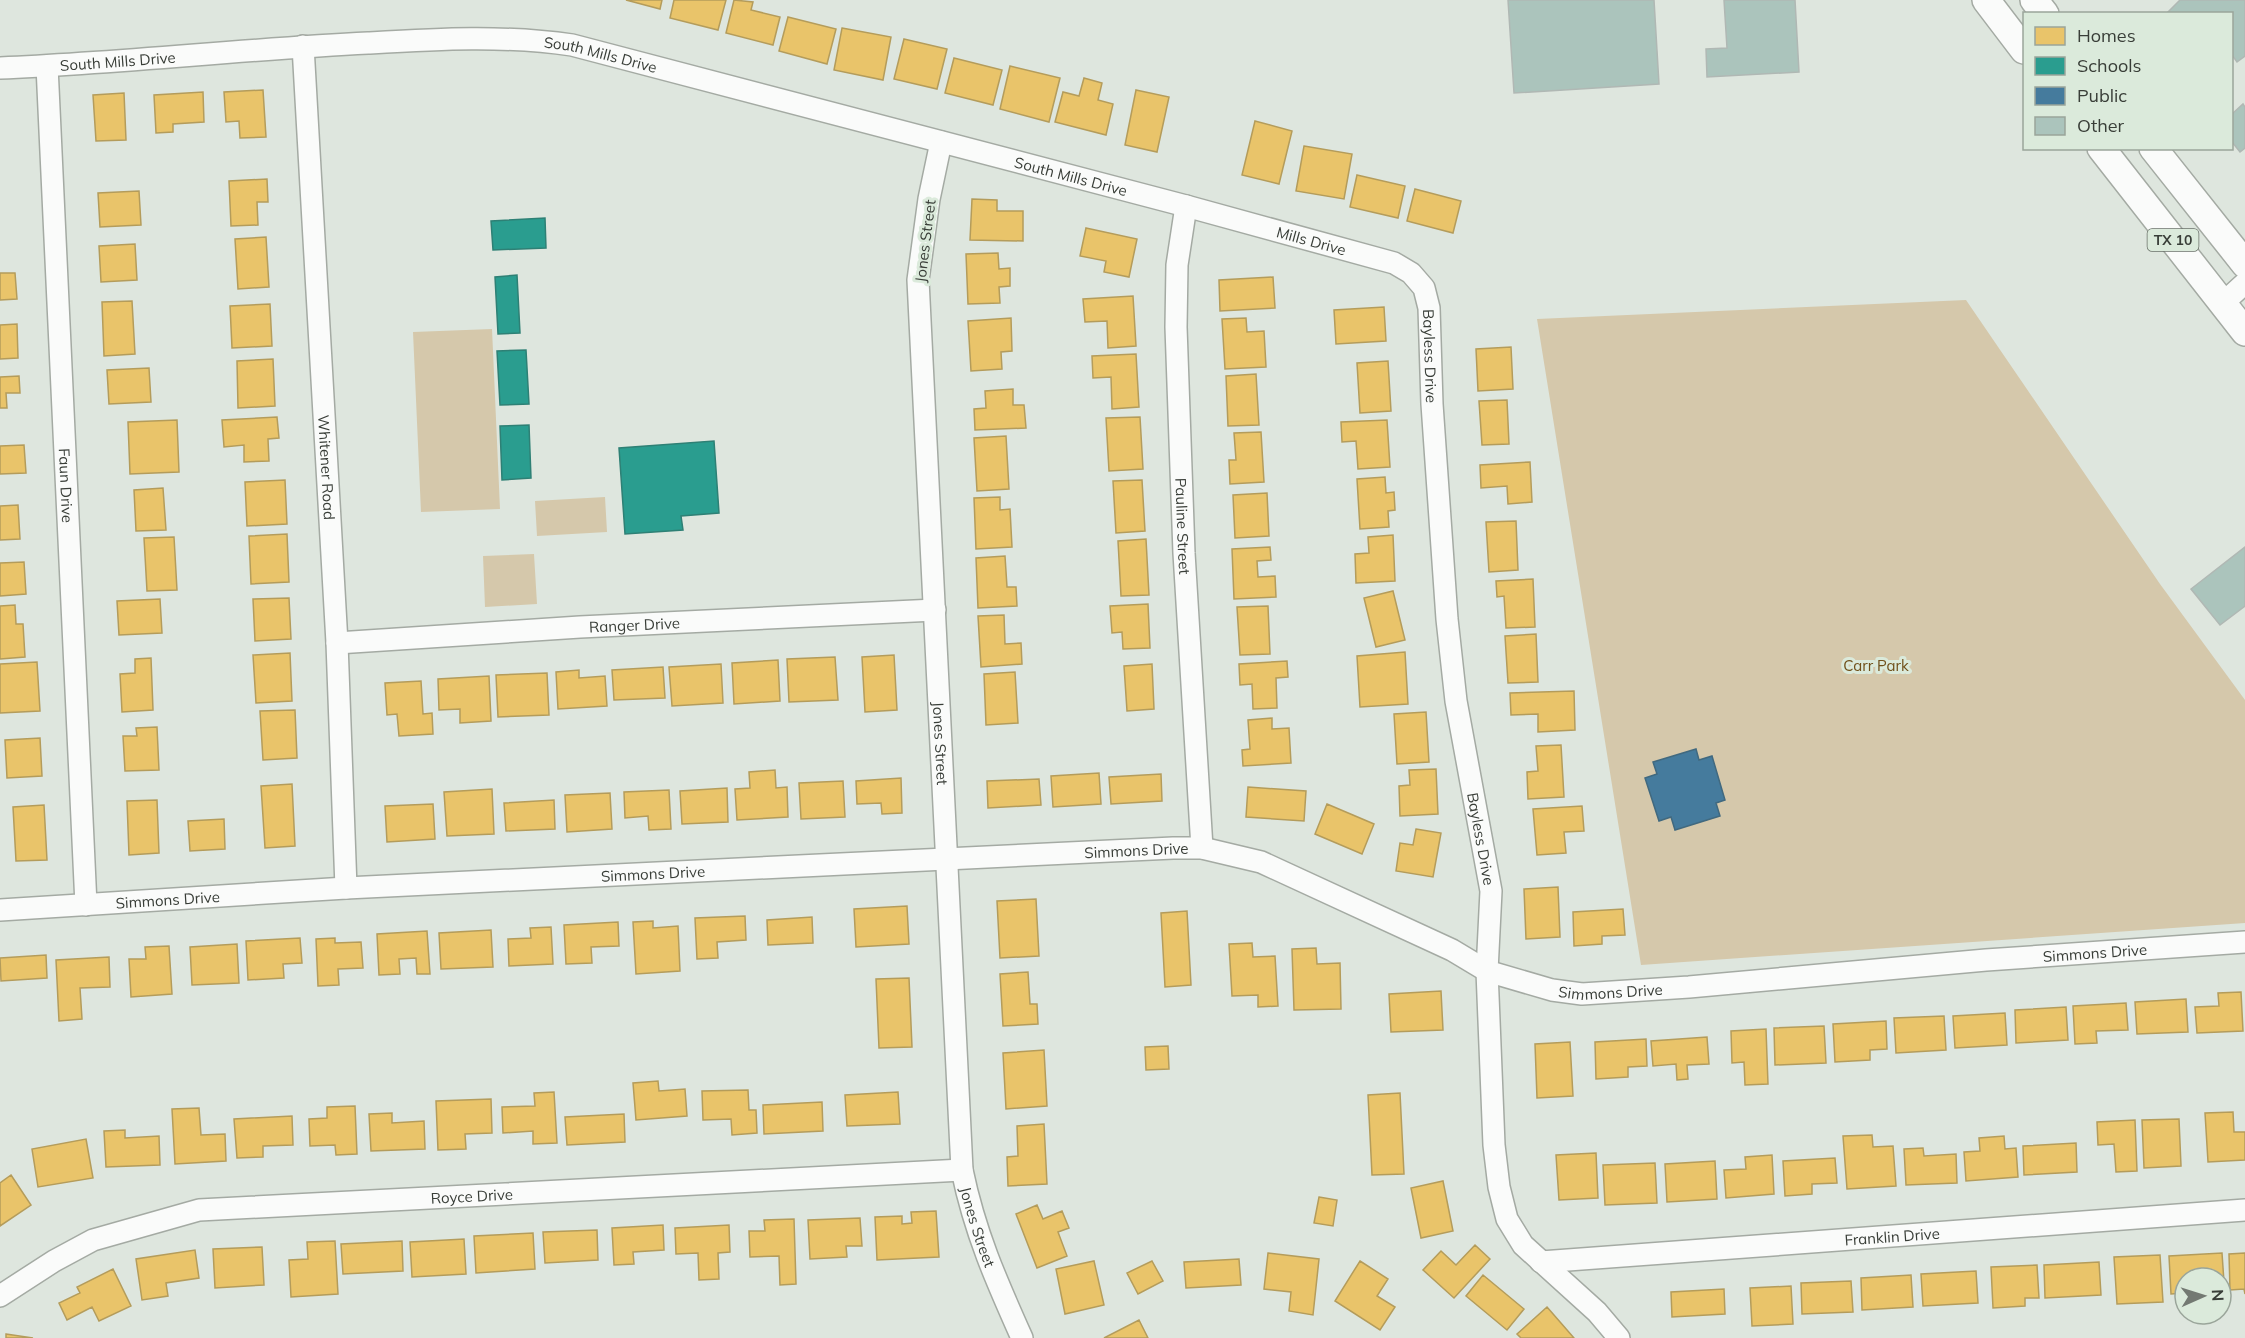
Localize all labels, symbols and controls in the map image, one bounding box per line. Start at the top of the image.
legend [2023,12,2233,150]
text: Homes [2077,24,2136,47]
street label: South Mills Drive [543,32,659,76]
street label: South Mills Drive [59,47,176,74]
text: Schools [2077,54,2142,77]
text: Public [2077,84,2127,107]
text: Other [2077,114,2125,137]
street label: South Mills Drive [1012,152,1129,200]
street label: Jones Street [910,199,940,283]
street label: Mills Drive [1274,222,1348,259]
road number: TX 10 [2148,229,2198,251]
street label: Bayless Drive [1420,309,1441,403]
street label: Whitener Road [315,414,339,521]
street label: Faun Drive [55,448,78,523]
street label: Pauline Street [1172,478,1195,575]
street label: Ranger Drive [588,613,680,636]
park label: Carr Park [1843,656,1909,675]
street label: Jones Street [929,701,952,786]
street label: Bayless Drive [1464,791,1499,887]
street label: Simmons Drive [1084,839,1188,862]
street label: Simmons Drive [600,861,705,885]
street label: Simmons Drive [115,887,220,912]
street label: Simmons Drive [2042,939,2148,966]
street label: Simmons Drive [1557,979,1663,1004]
street label: Royce Drive [430,1184,513,1207]
street label: Jones Street [957,1185,1000,1270]
street label: Franklin Drive [1844,1223,1940,1249]
north arrow [2173,1266,2233,1326]
text: N [2208,1289,2228,1302]

